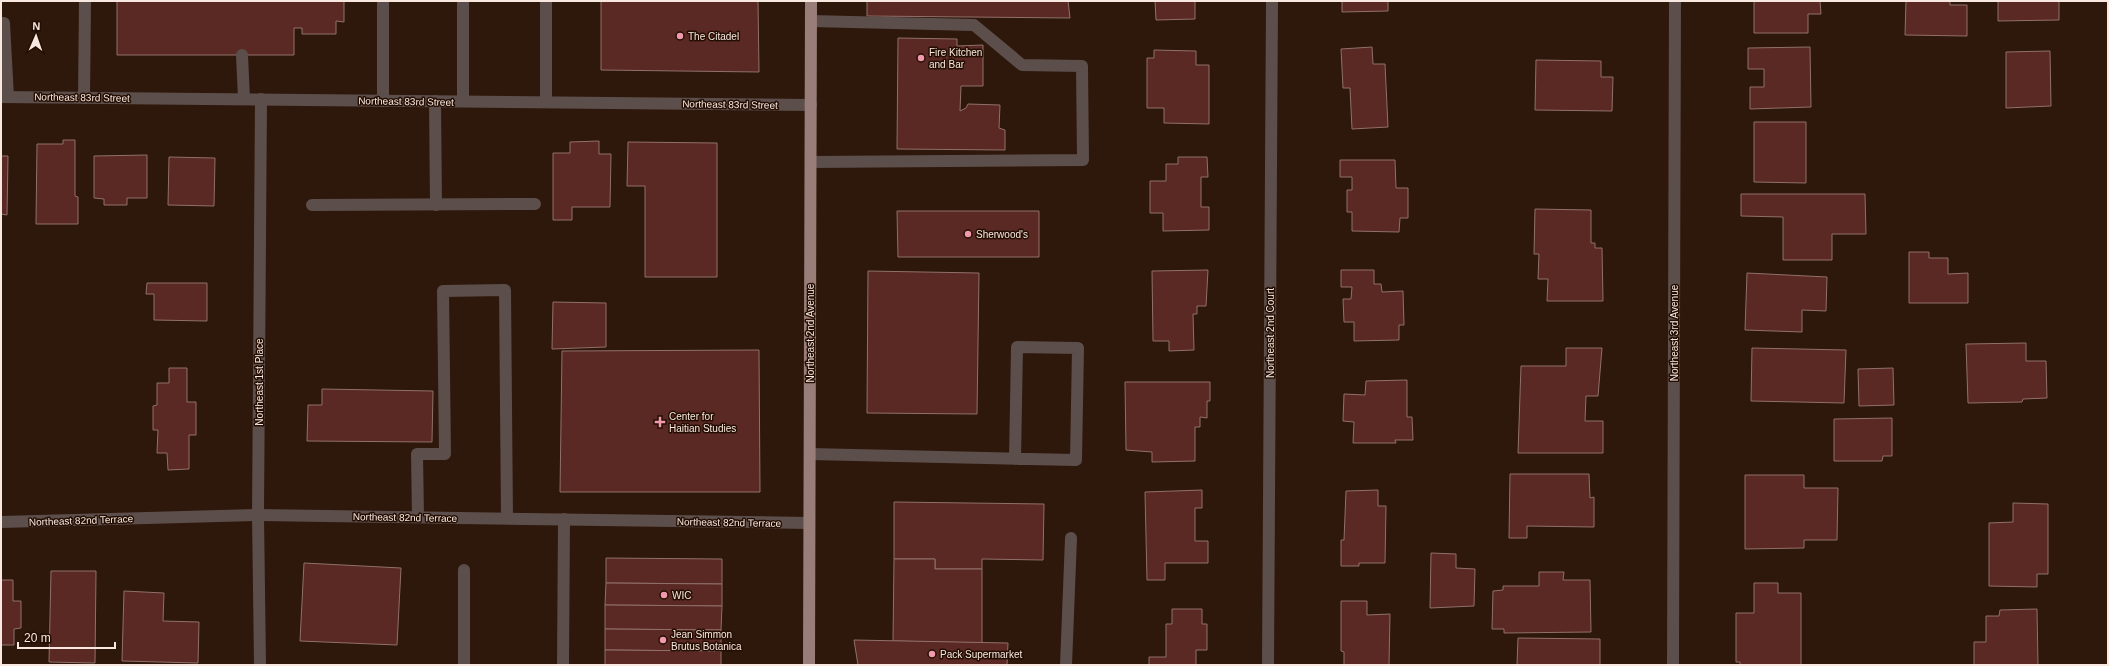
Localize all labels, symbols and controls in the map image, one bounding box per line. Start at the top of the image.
north arrow [16,16,56,56]
text: N [32,20,41,32]
marker: The Citadel [675,31,685,41]
place label: The Citadel [688,31,739,42]
place label: Fire Kitchen and Bar [929,47,982,70]
marker: Fire Kitchen and Bar [916,53,926,63]
street label: Northeast 83rd Street [34,91,130,104]
street label: Northeast 83rd Street [358,95,454,108]
street label: Northeast 83rd Street [682,98,778,111]
marker: Sherwood's [963,229,973,239]
place label: Sherwood's [976,229,1028,240]
street label: Northeast 2nd Avenue [805,283,816,382]
street label: Northeast 3rd Avenue [1669,284,1680,381]
street label: Northeast 2nd Court [1265,288,1276,378]
street label: Northeast 1st Place [254,338,265,426]
place label: Center for Haitian Studies [669,411,736,434]
marker: Center for Haitian Studies [654,416,666,428]
street label: Northeast 82nd Terrace [353,511,458,524]
street label: Northeast 82nd Terrace [29,513,134,528]
street label: Northeast 82nd Terrace [677,516,782,529]
marker: WIC [659,590,669,600]
place label: WIC [672,590,691,601]
scale bar [18,624,115,650]
place label: Jean Simmon Brutus Botanica [671,629,742,652]
text: 20 m [24,631,51,645]
marker: Jean Simmon Brutus Botanica [658,635,668,645]
marker: Pack Supermarket [927,649,937,659]
place label: Pack Supermarket [940,649,1022,660]

